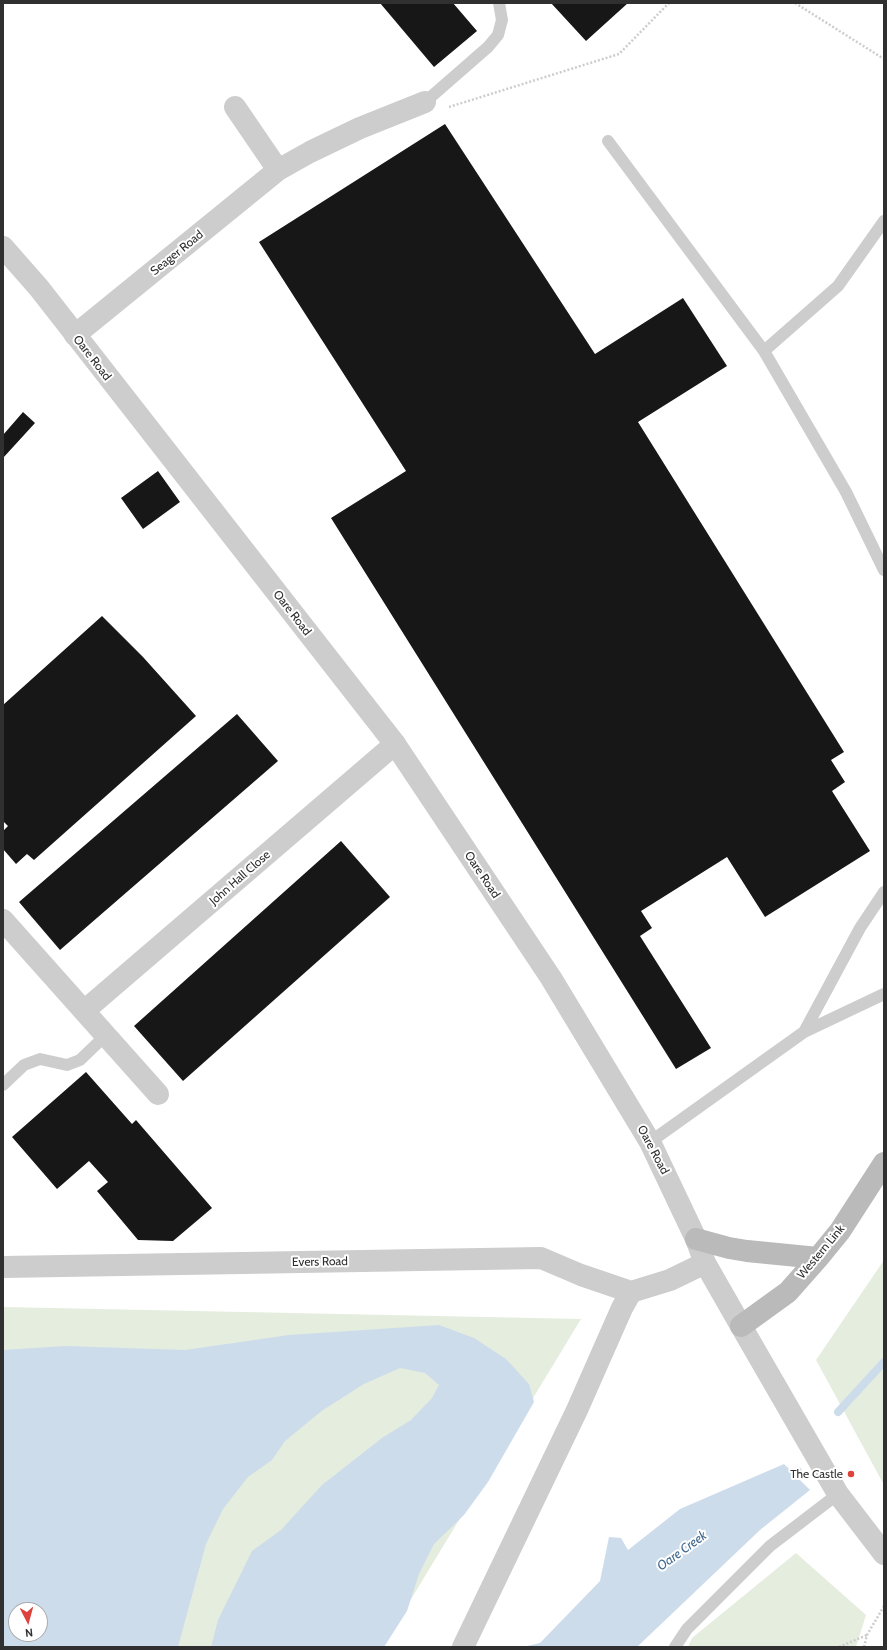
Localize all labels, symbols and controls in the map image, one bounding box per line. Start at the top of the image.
street label: Seager Road [148,227,206,279]
street label: Oare Road [70,333,114,383]
street label: Oare Road [270,588,314,638]
street label: John Hall Close [207,848,273,908]
street label: Oare Road [461,849,503,901]
street label: Oare Road [634,1123,672,1177]
street label: Western Link [794,1222,848,1282]
street label: Evers Road [292,1254,348,1270]
place label: The Castle [790,1467,843,1481]
marker: The Castle [846,1469,856,1479]
water label: Oare Creek [654,1528,710,1574]
north arrow [8,1602,48,1642]
text: N [25,1626,34,1640]

